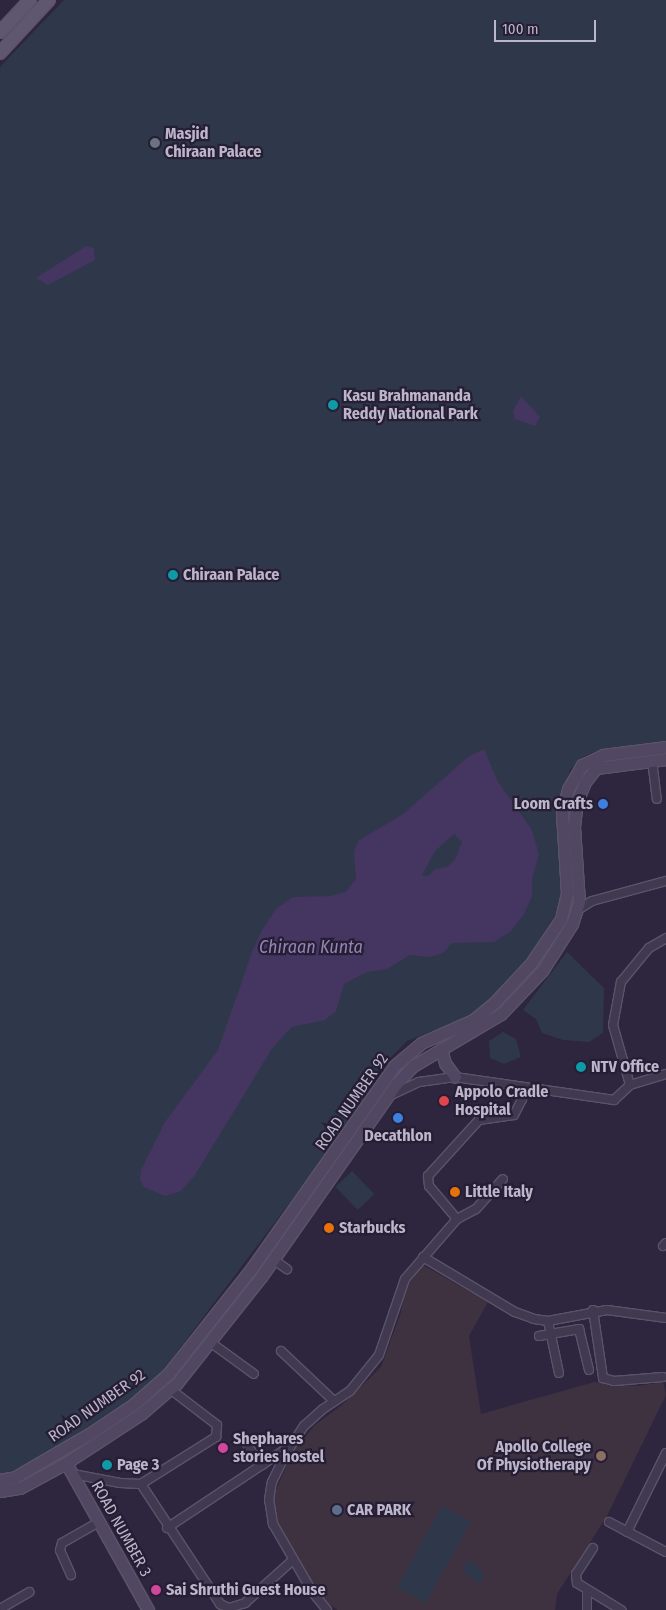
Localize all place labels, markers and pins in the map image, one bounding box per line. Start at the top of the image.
place label: Masjid Chiraan Palace [165,124,261,162]
marker: Masjid Chiraan Palace [149,137,161,149]
place label: Kasu Brahmananda Reddy National Park [343,386,478,424]
marker: Kasu Brahmananda Reddy National Park [327,399,339,411]
place label: Chiraan Palace [183,565,279,585]
marker: Chiraan Palace [167,569,179,581]
place label: Loom Crafts [514,794,593,814]
marker: Loom Crafts [597,798,609,810]
place label: NTV Office [591,1057,659,1077]
marker: NTV Office [575,1061,587,1073]
place label: Appolo Cradle Hospital [455,1082,548,1120]
marker: Appolo Cradle Hospital [437,1094,451,1108]
marker: Decathlon [392,1112,404,1124]
place label: Decathlon [364,1126,432,1146]
place label: Little Italy [465,1182,533,1202]
marker: Little Italy [449,1186,461,1198]
place label: Starbucks [339,1218,406,1238]
marker: Starbucks [323,1222,335,1234]
place label: Shephares stories hostel [233,1429,324,1467]
place label: Apollo College Of Physiotherapy [477,1437,591,1475]
marker: Shephares stories hostel [217,1442,229,1454]
marker: Apollo College Of Physiotherapy [595,1450,607,1462]
place label: Page 3 [117,1455,159,1475]
marker: Page 3 [101,1459,113,1471]
place label: CAR PARK [347,1500,411,1520]
marker: CAR PARK [331,1504,343,1516]
place label: Sai Shruthi Guest House [166,1580,325,1600]
marker: Sai Shruthi Guest House [150,1584,162,1596]

